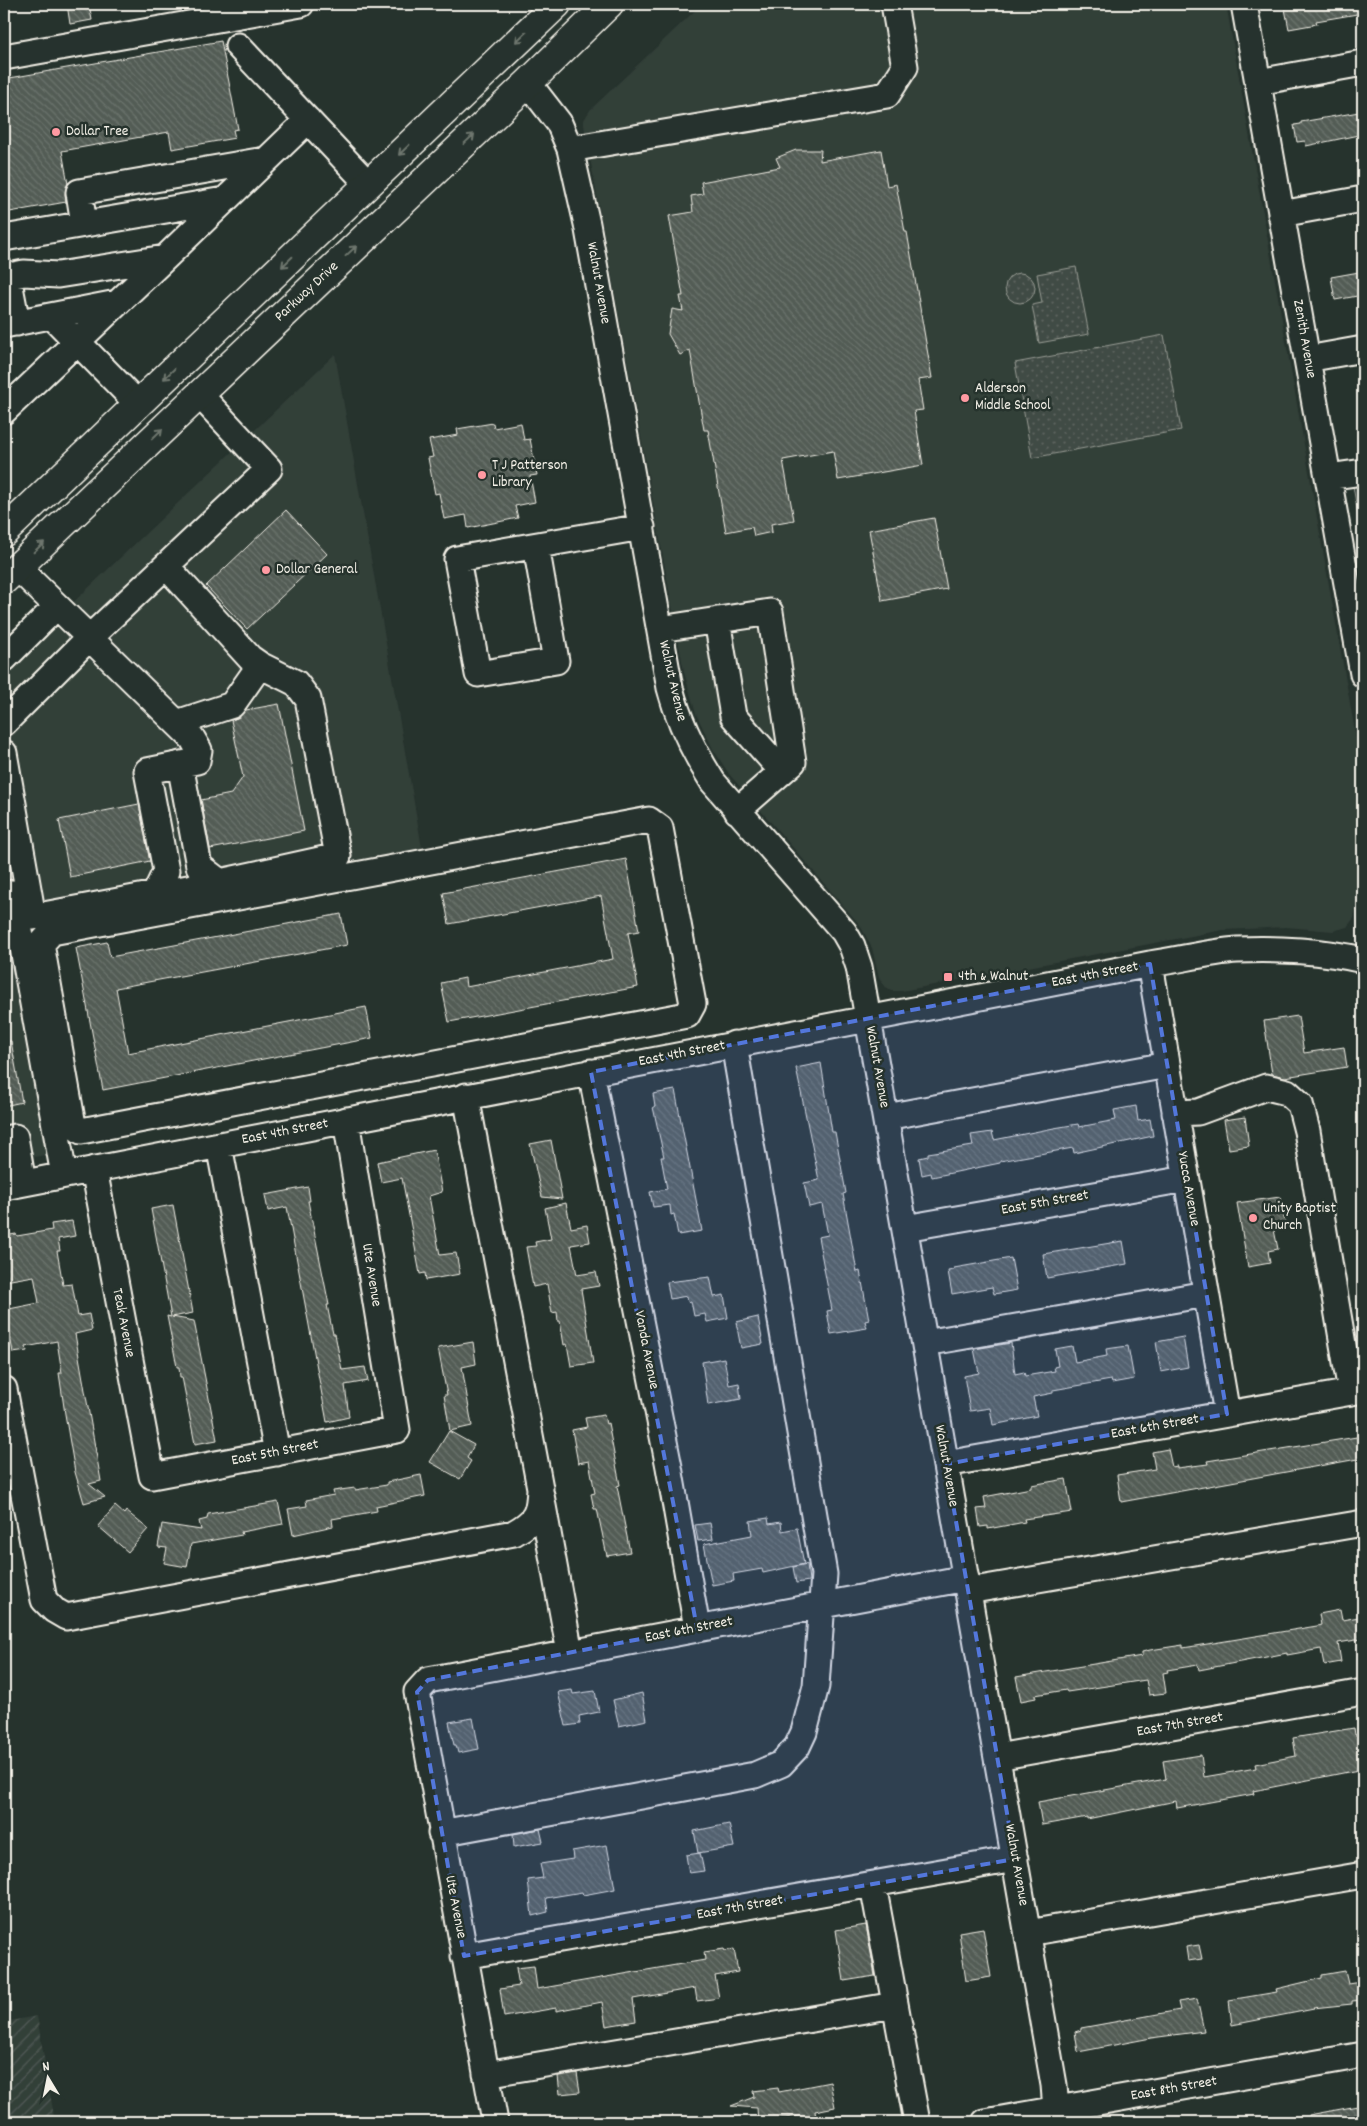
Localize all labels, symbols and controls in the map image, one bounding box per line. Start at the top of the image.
one-way arrow [515,31,528,43]
place label: Dollar Tree [66,121,129,143]
marker: Dollar Tree [50,126,62,138]
one-way arrow [463,133,475,145]
one-way arrow [398,144,410,156]
street label: Walnut Avenue [580,240,616,326]
one-way arrow [344,245,357,257]
street label: Parkway Drive [270,256,344,328]
one-way arrow [280,256,293,268]
street label: Zenith Avenue [1286,298,1322,381]
one-way arrow [163,368,175,380]
place label: Alderson Middle School [975,378,1051,417]
marker: Alderson Middle School [959,392,971,404]
one-way arrow [150,429,162,441]
place label: T J Patterson Library [492,455,567,494]
marker: T J Patterson Library [476,469,488,481]
one-way arrow [33,541,45,553]
place label: Dollar General [276,559,358,581]
marker: Dollar General [260,564,272,576]
street label: Walnut Avenue [652,638,692,724]
street label: East 4th Street [1050,956,1141,994]
place label: 4th & Walnut [958,966,1029,988]
marker: 4th & Walnut [942,971,954,983]
street label: Walnut Avenue [859,1024,895,1110]
street label: East 4th Street [637,1035,728,1073]
street label: East 4th Street [240,1113,331,1151]
street label: Yucca Avenue [1171,1150,1205,1228]
street label: East 5th Street [1000,1184,1091,1222]
place label: Unity Baptist Church [1263,1198,1337,1237]
marker: Unity Baptist Church [1247,1212,1259,1224]
street label: Ute Avenue [355,1242,387,1309]
street label: Teak Avenue [105,1286,141,1360]
street label: Vanda Avenue [628,1309,664,1392]
street label: East 6th Street [1109,1408,1201,1446]
street label: Walnut Avenue [928,1423,964,1509]
street label: East 5th Street [230,1434,321,1472]
street label: East 6th Street [643,1611,735,1649]
street label: East 7th Street [1135,1707,1225,1743]
street label: Walnut Avenue [998,1822,1034,1908]
street label: Ute Avenue [438,1874,472,1941]
street label: East 7th Street [695,1890,785,1926]
north arrow [22,2054,72,2104]
text: N [41,2057,51,2078]
street label: East 8th Street [1129,2070,1219,2107]

